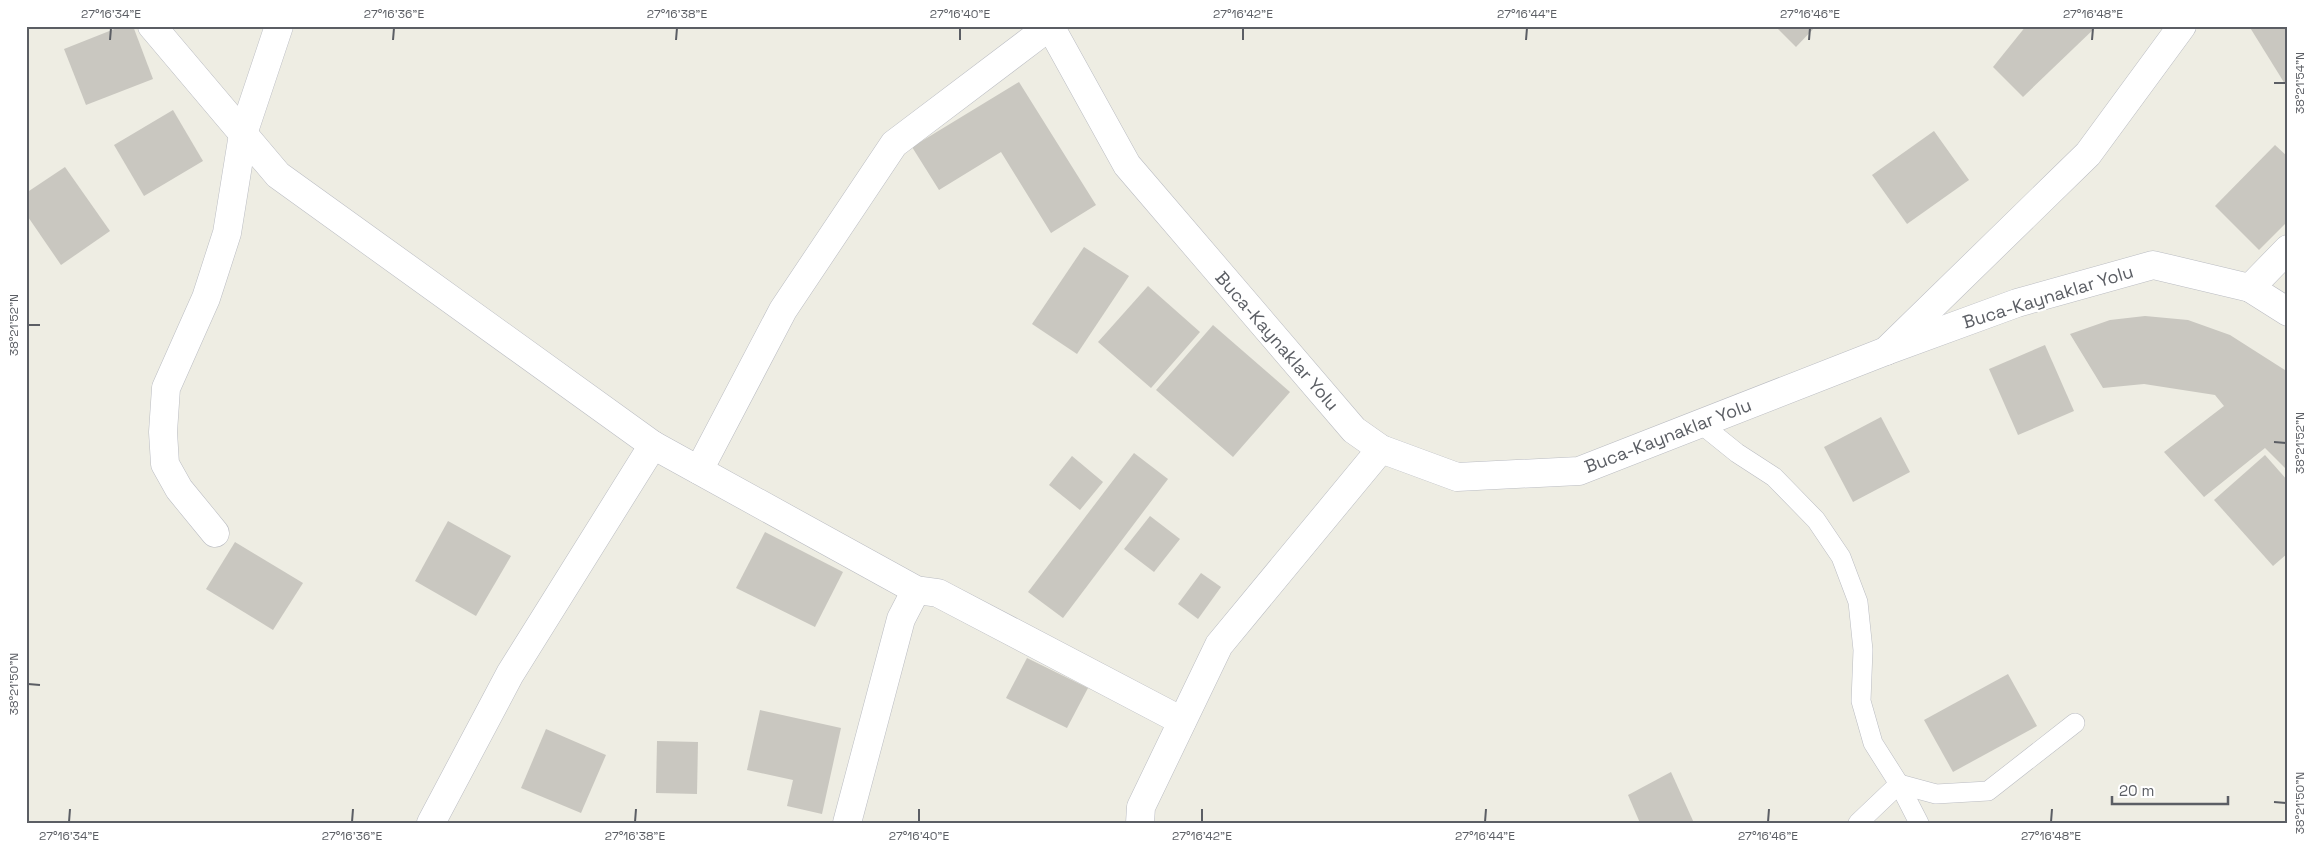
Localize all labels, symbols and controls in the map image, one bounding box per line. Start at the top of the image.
text: 27°16'34"E [81,6,141,22]
text: 27°16'36"E [364,6,424,22]
text: 27°16'38"E [647,6,707,22]
text: 27°16'40"E [930,6,990,22]
text: 27°16'42"E [1213,6,1273,22]
text: 27°16'44"E [1497,6,1557,22]
text: 27°16'46"E [1780,6,1840,22]
text: 27°16'48"E [2063,6,2123,22]
text: 38°21'54"N [2292,52,2308,114]
street label: Buca-Kaynaklar Yolu [1960,260,2136,333]
street label: Buca-Kaynaklar Yolu [1211,266,1344,415]
text: 38°21'52"N [6,294,22,356]
street label: Buca-Kaynaklar Yolu [1581,393,1755,478]
text: 38°21'52"N [2292,412,2308,474]
text: 38°21'50"N [6,653,22,715]
text: 38°21'50"N [2292,772,2308,834]
scale bar [2112,774,2228,806]
text: 20 m [2119,781,2154,800]
text: 27°16'34"E [39,828,99,844]
text: 27°16'36"E [322,828,382,844]
text: 27°16'38"E [605,828,665,844]
text: 27°16'40"E [889,828,949,844]
text: 27°16'42"E [1172,828,1232,844]
text: 27°16'44"E [1455,828,1515,844]
text: 27°16'46"E [1738,828,1798,844]
text: 27°16'48"E [2021,828,2081,844]

